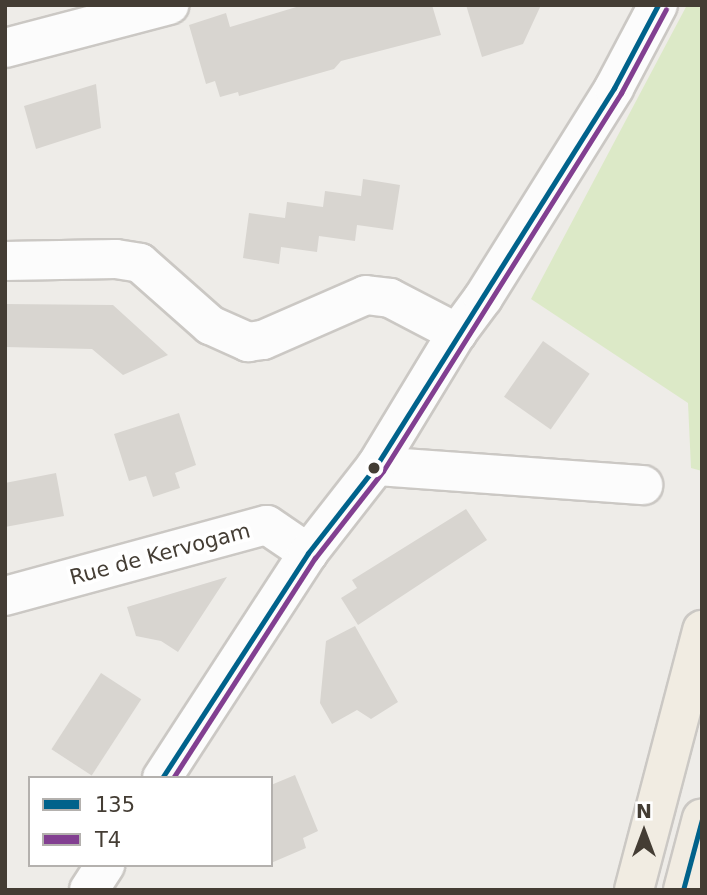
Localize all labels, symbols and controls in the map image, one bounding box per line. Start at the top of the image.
unlabelled marker [367,461,381,475]
street label: Rue de Kervogam [67,518,253,590]
legend [28,776,273,867]
text: 135 [95,793,135,817]
north arrow [609,797,679,867]
text: N [636,800,652,822]
text: T4 [95,828,121,852]

